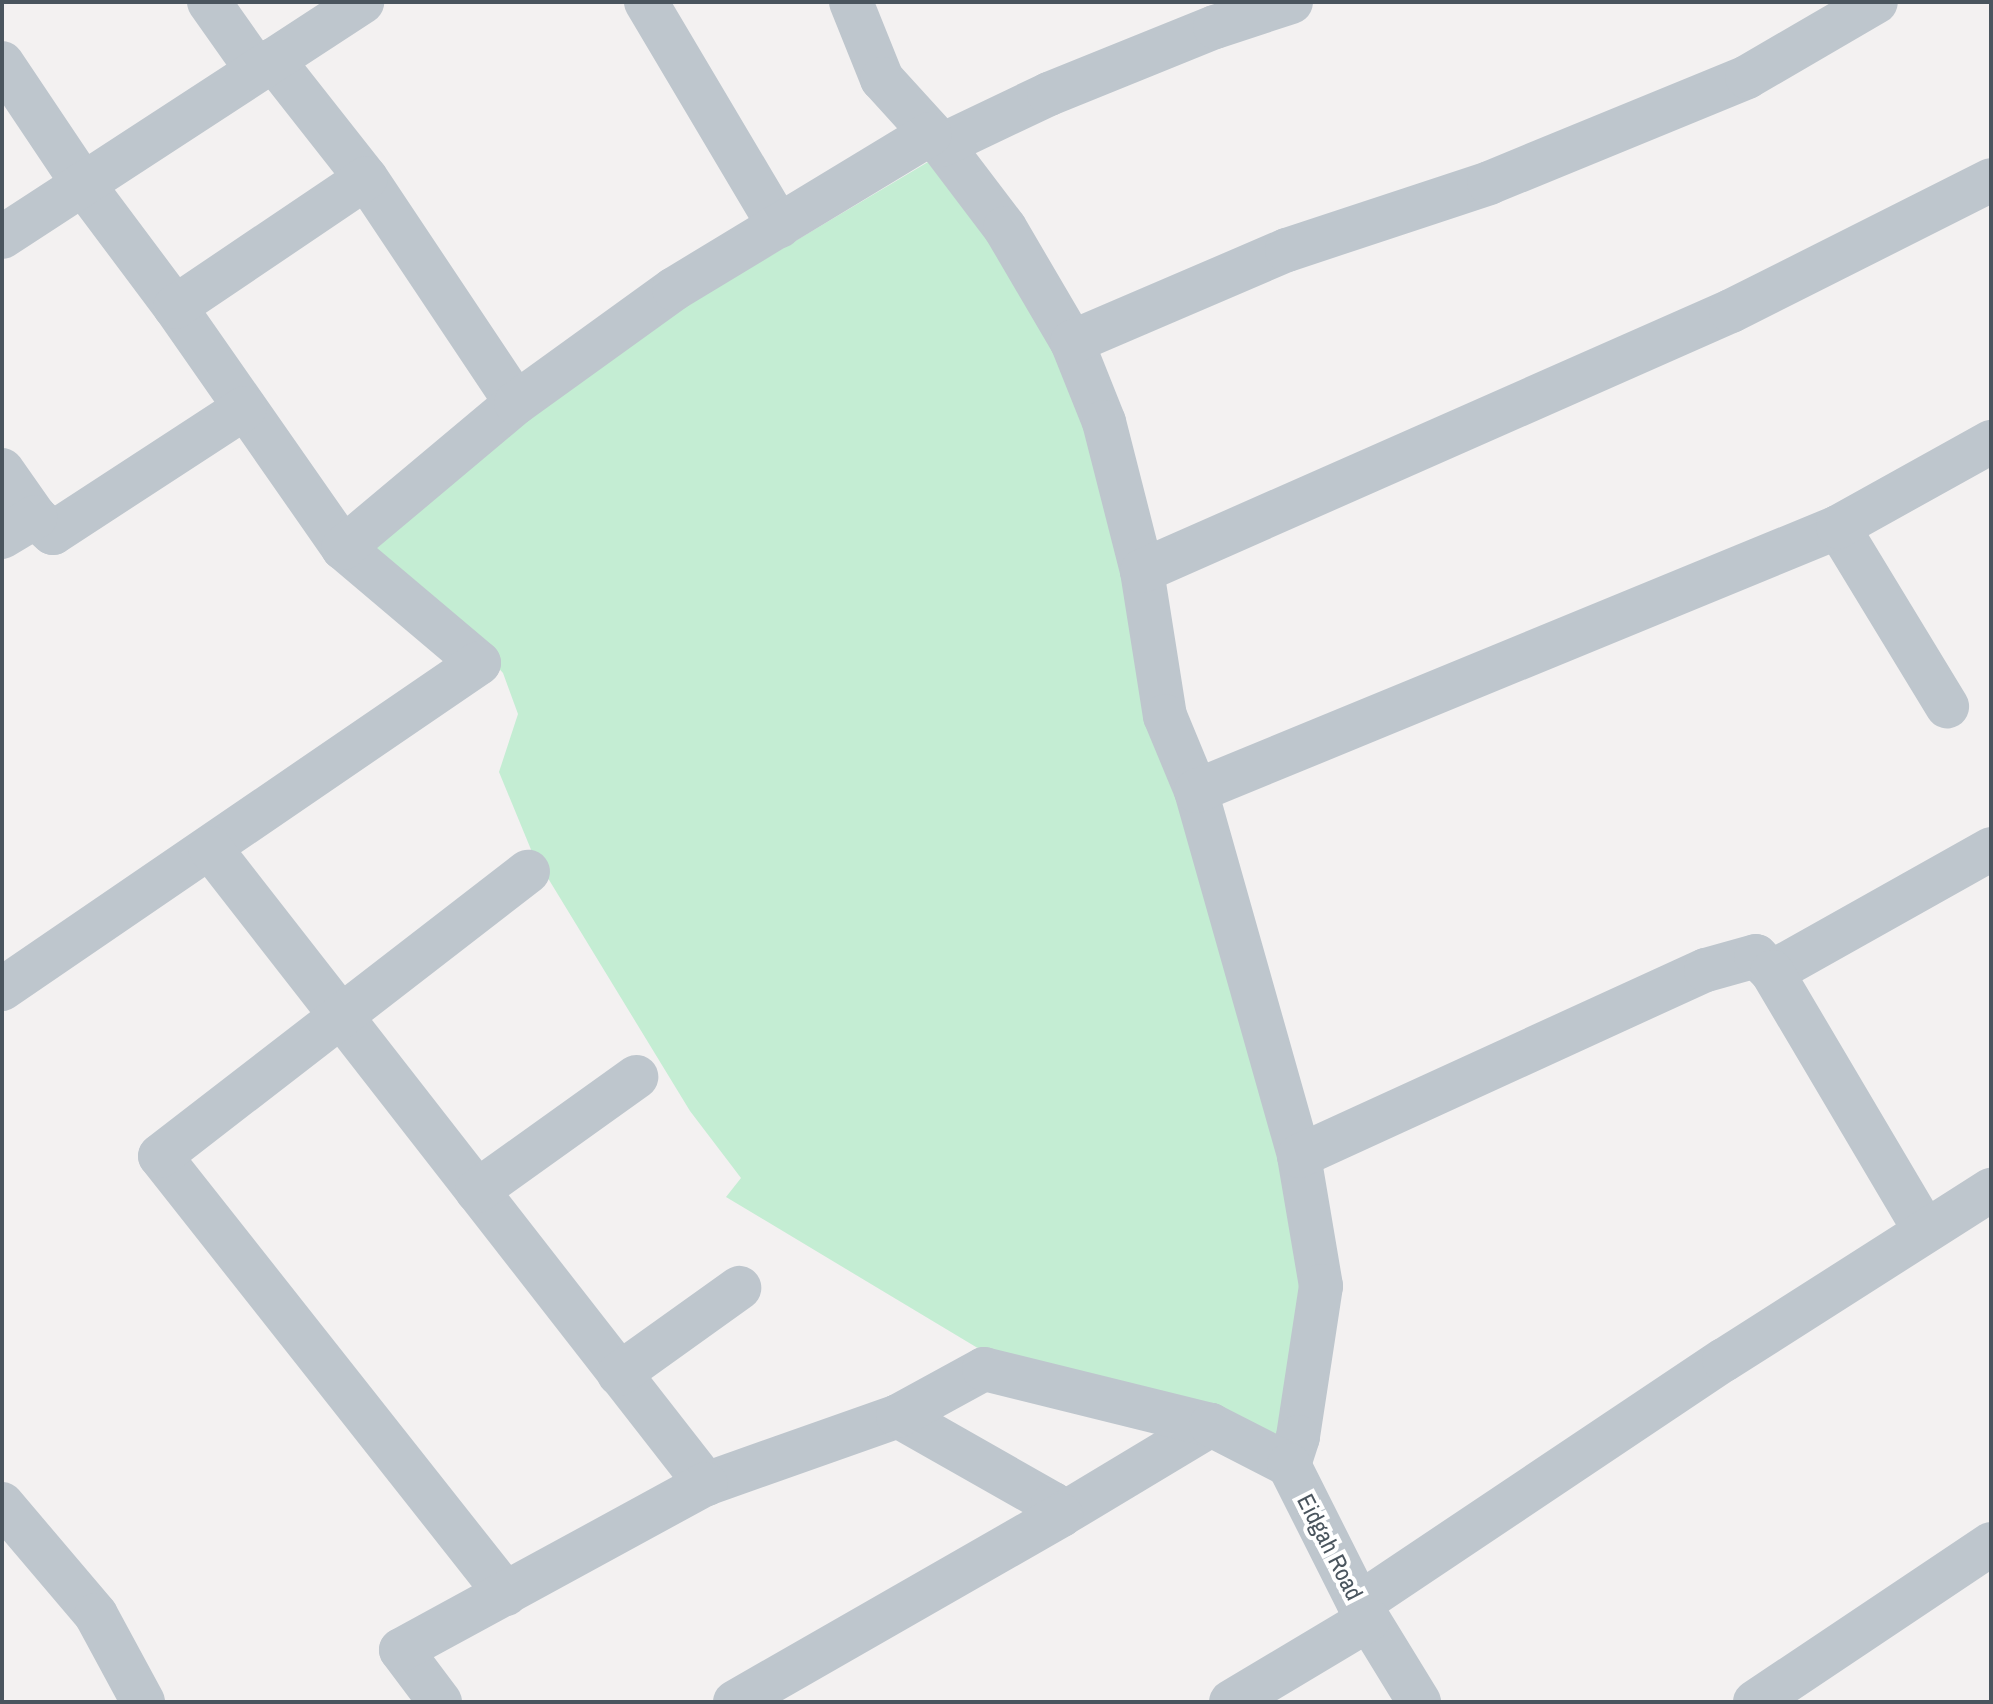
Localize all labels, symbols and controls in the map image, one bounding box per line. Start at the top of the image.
street label: Eidgah Road [1291,1489,1369,1605]

